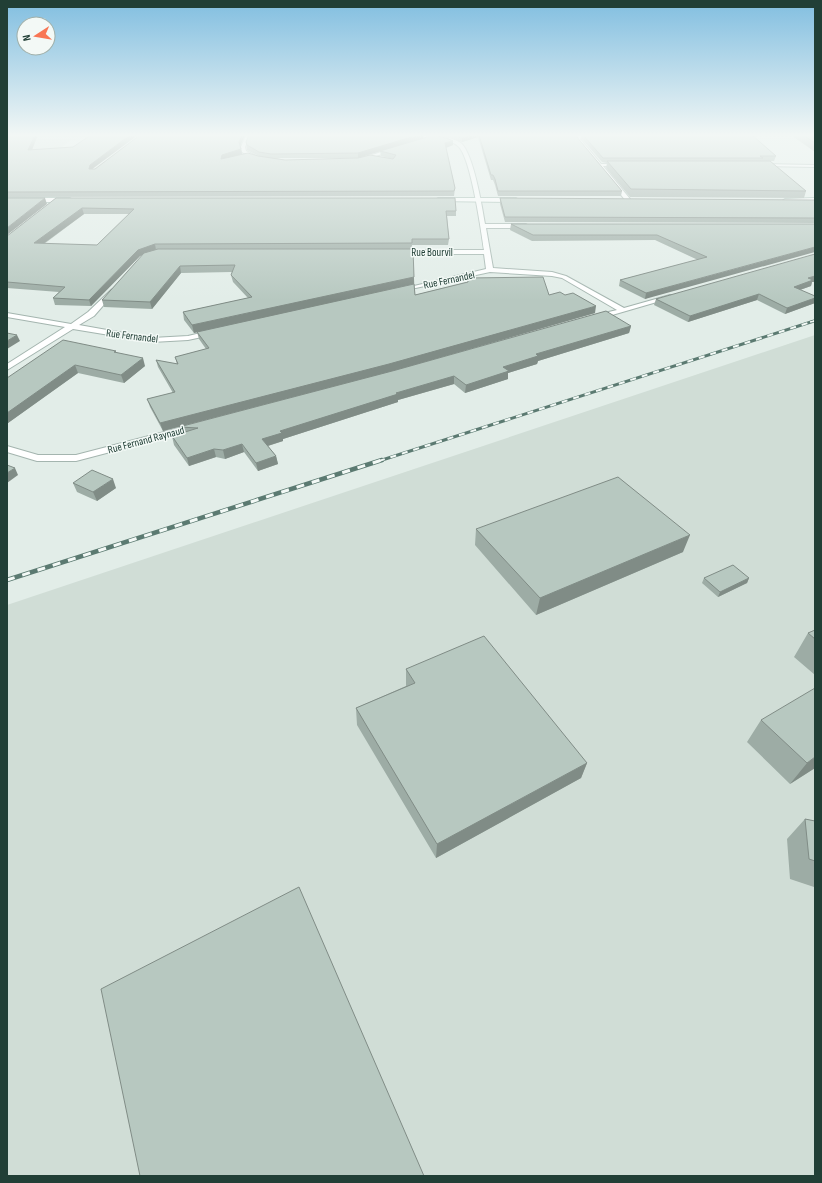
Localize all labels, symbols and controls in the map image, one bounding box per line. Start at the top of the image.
north arrow [16,16,56,56]
text: N [20,34,34,42]
street label: Rue Bourvil [411,246,453,259]
street label: Rue Fernandel [422,268,476,292]
street label: Rue Fernandel [105,326,159,346]
street label: Rue Fernand Raynaud [106,423,186,456]

